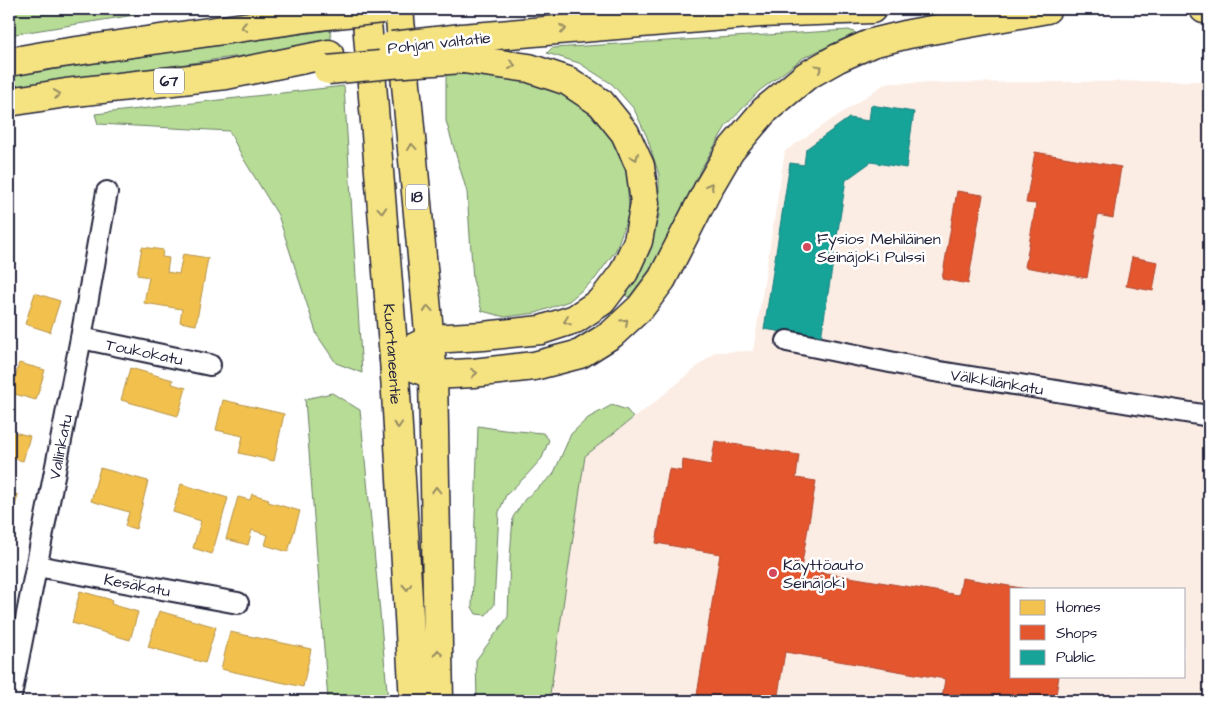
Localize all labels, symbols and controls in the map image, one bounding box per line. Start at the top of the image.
one-way arrow [240,21,249,31]
one-way arrow [559,24,567,35]
street label: Pohjan valtatie [386,27,492,59]
one-way arrow [507,60,516,70]
one-way arrow [814,64,823,74]
road number: 67 [154,68,184,94]
one-way arrow [53,90,61,100]
one-way arrow [407,143,418,151]
one-way arrow [629,152,640,161]
one-way arrow [704,182,714,191]
road number: 18 [406,184,428,210]
one-way arrow [376,207,387,215]
place label: Fysios Mehiläinen Seinäjoki Pulssi [817,228,941,268]
marker: Fysios Mehiläinen Seinäjoki Pulssi [801,241,813,253]
street label: Kuortaneentie [378,303,407,405]
one-way arrow [423,304,434,312]
one-way arrow [563,315,571,325]
one-way arrow [619,319,628,328]
street label: Toukokatu [104,333,185,371]
street label: Välkkilänkatu [949,364,1045,401]
one-way arrow [471,367,479,378]
street label: Vallinkatu [44,412,78,482]
one-way arrow [392,421,403,429]
one-way arrow [430,486,441,494]
place label: Käyttöauto Seinäjoki [783,554,863,594]
marker: Käyttöauto Seinäjoki [767,567,779,579]
street label: Kesäkatu [102,569,172,602]
one-way arrow [402,583,413,591]
legend [1010,588,1186,678]
text: Homes [1056,597,1101,618]
text: Shops [1056,623,1098,644]
text: Public [1056,647,1096,668]
one-way arrow [433,648,443,656]

